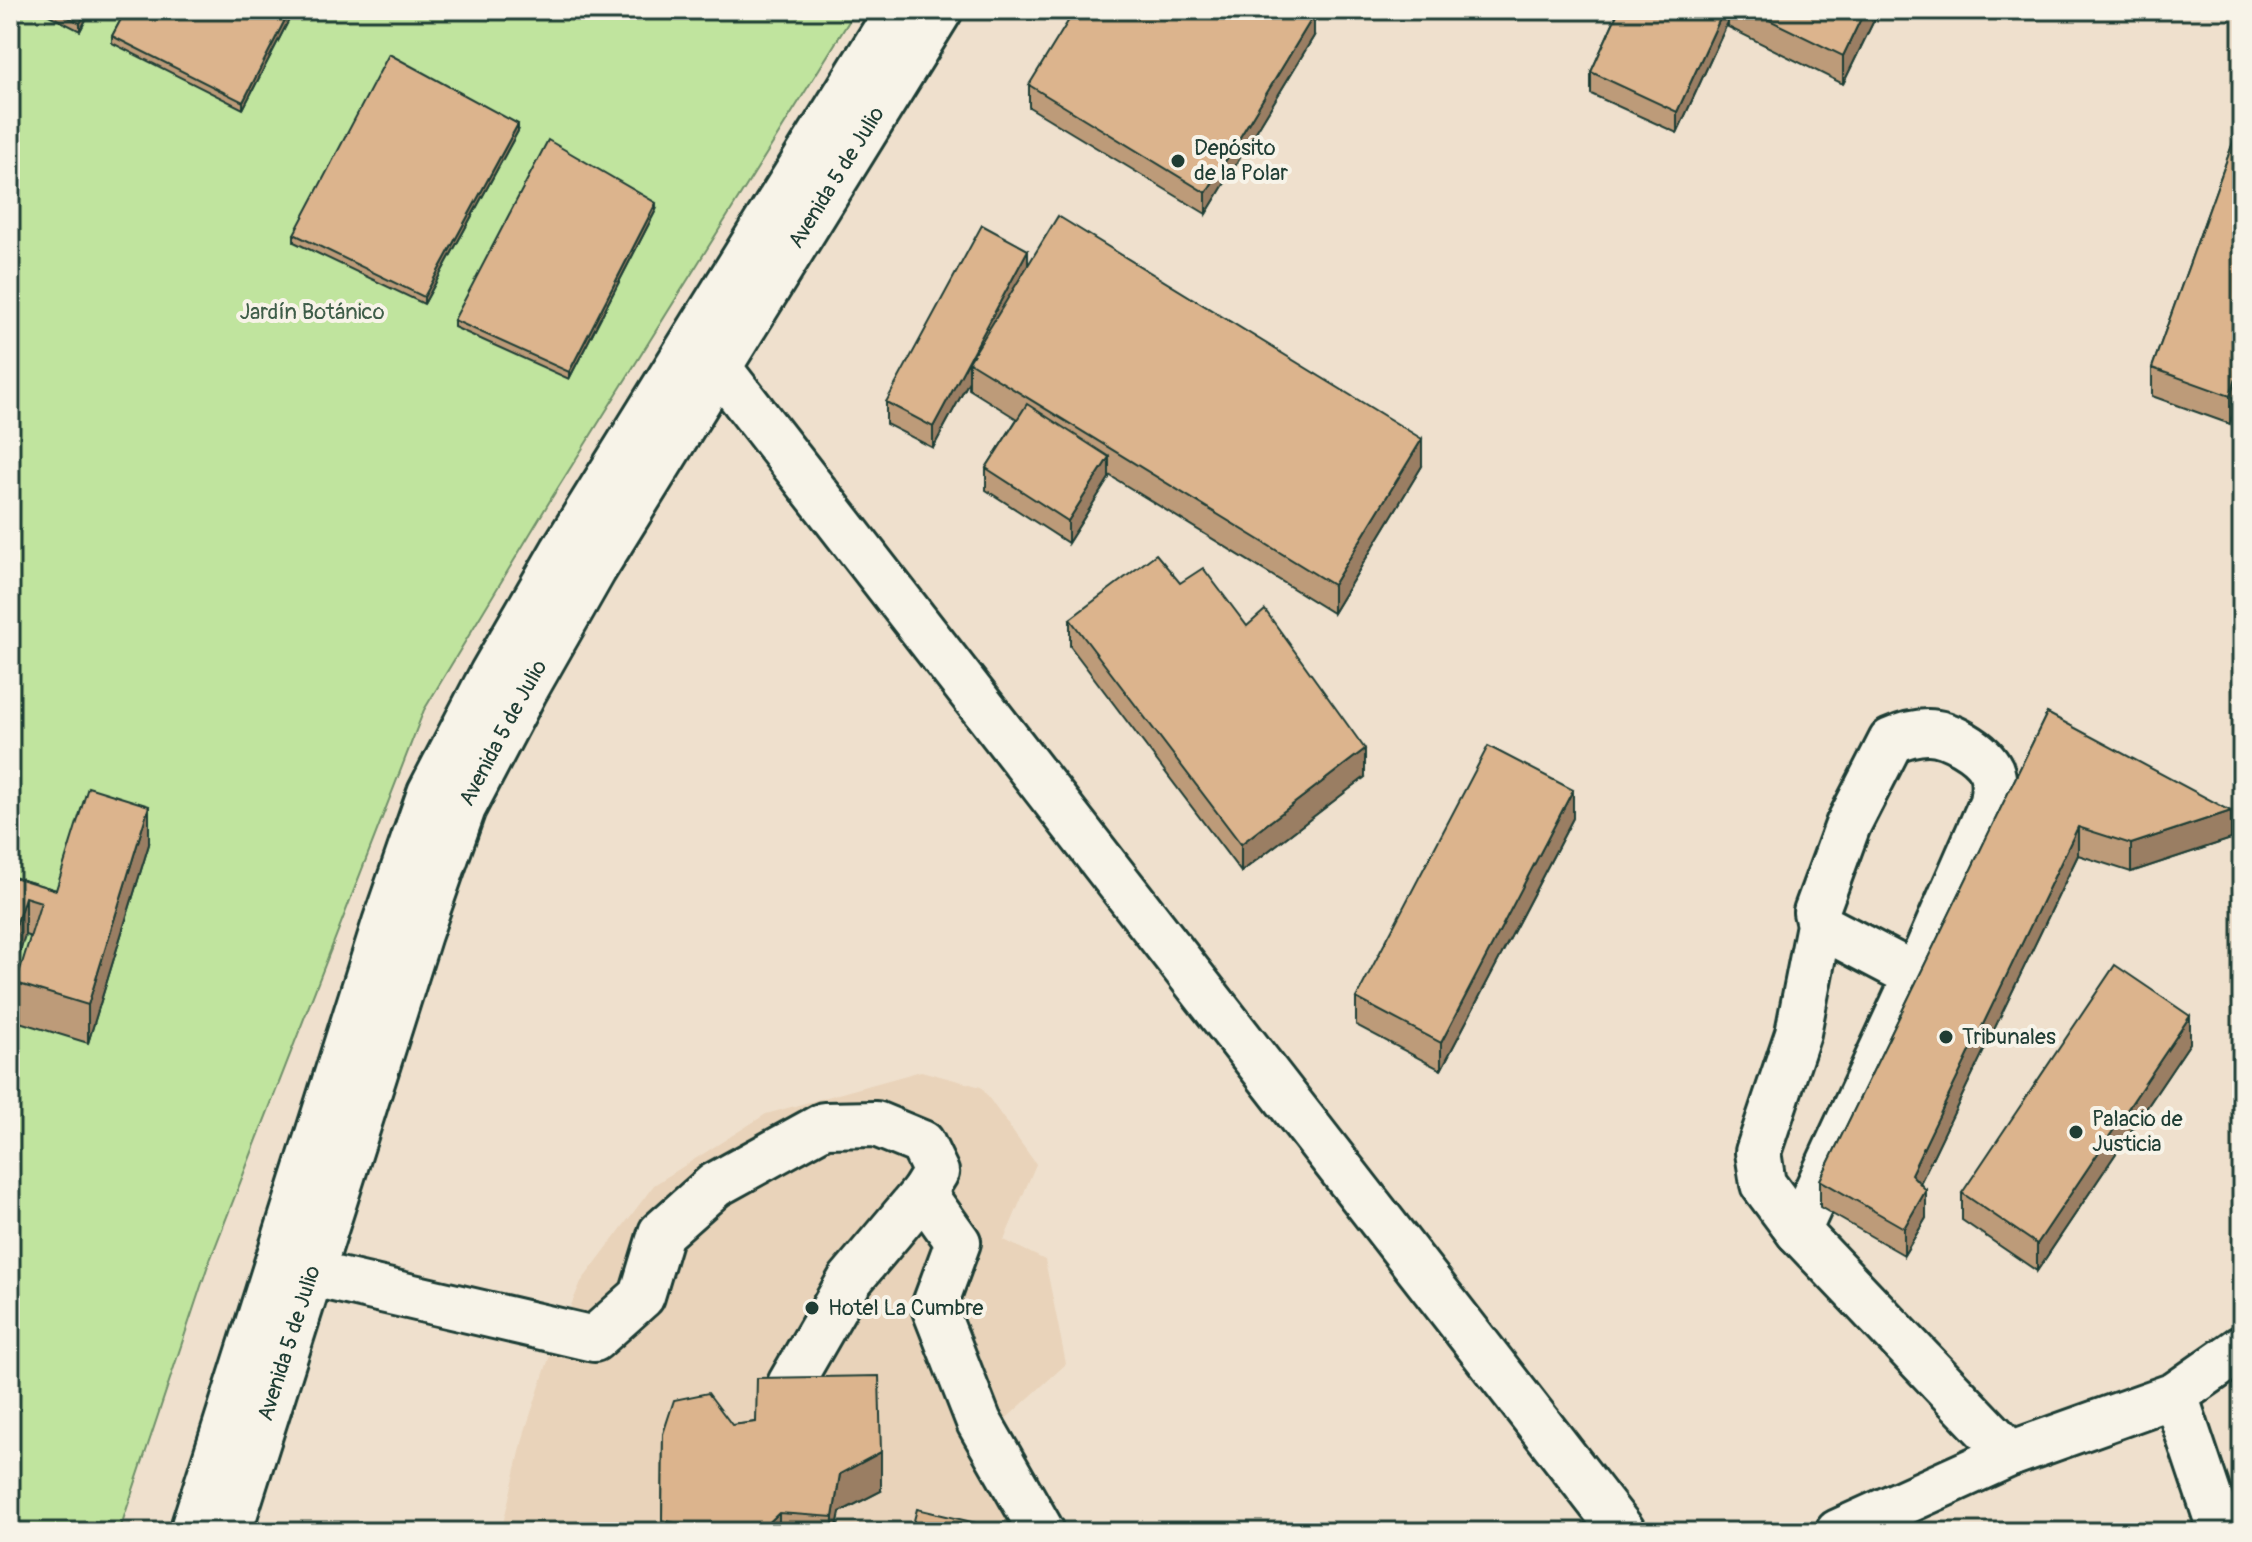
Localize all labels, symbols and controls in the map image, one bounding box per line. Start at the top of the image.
street label: Avenida 5 de Julio [782,101,891,253]
place label: Depósito de la Polar [1194,134,1288,187]
marker: Depósito de la Polar [1169,152,1187,170]
park label: Jardín Botánico [239,298,385,326]
street label: Avenida 5 de Julio [453,655,553,811]
place label: Tribunales [1962,1023,2056,1051]
marker: Tribunales [1937,1028,1955,1046]
place label: Palacio de Justicia [2092,1105,2183,1158]
marker: Palacio de Justicia [2067,1123,2085,1141]
street label: Avenida 5 de Julio [251,1262,327,1424]
place label: Hotel La Cumbre [828,1294,984,1322]
marker: Hotel La Cumbre [803,1299,821,1317]

